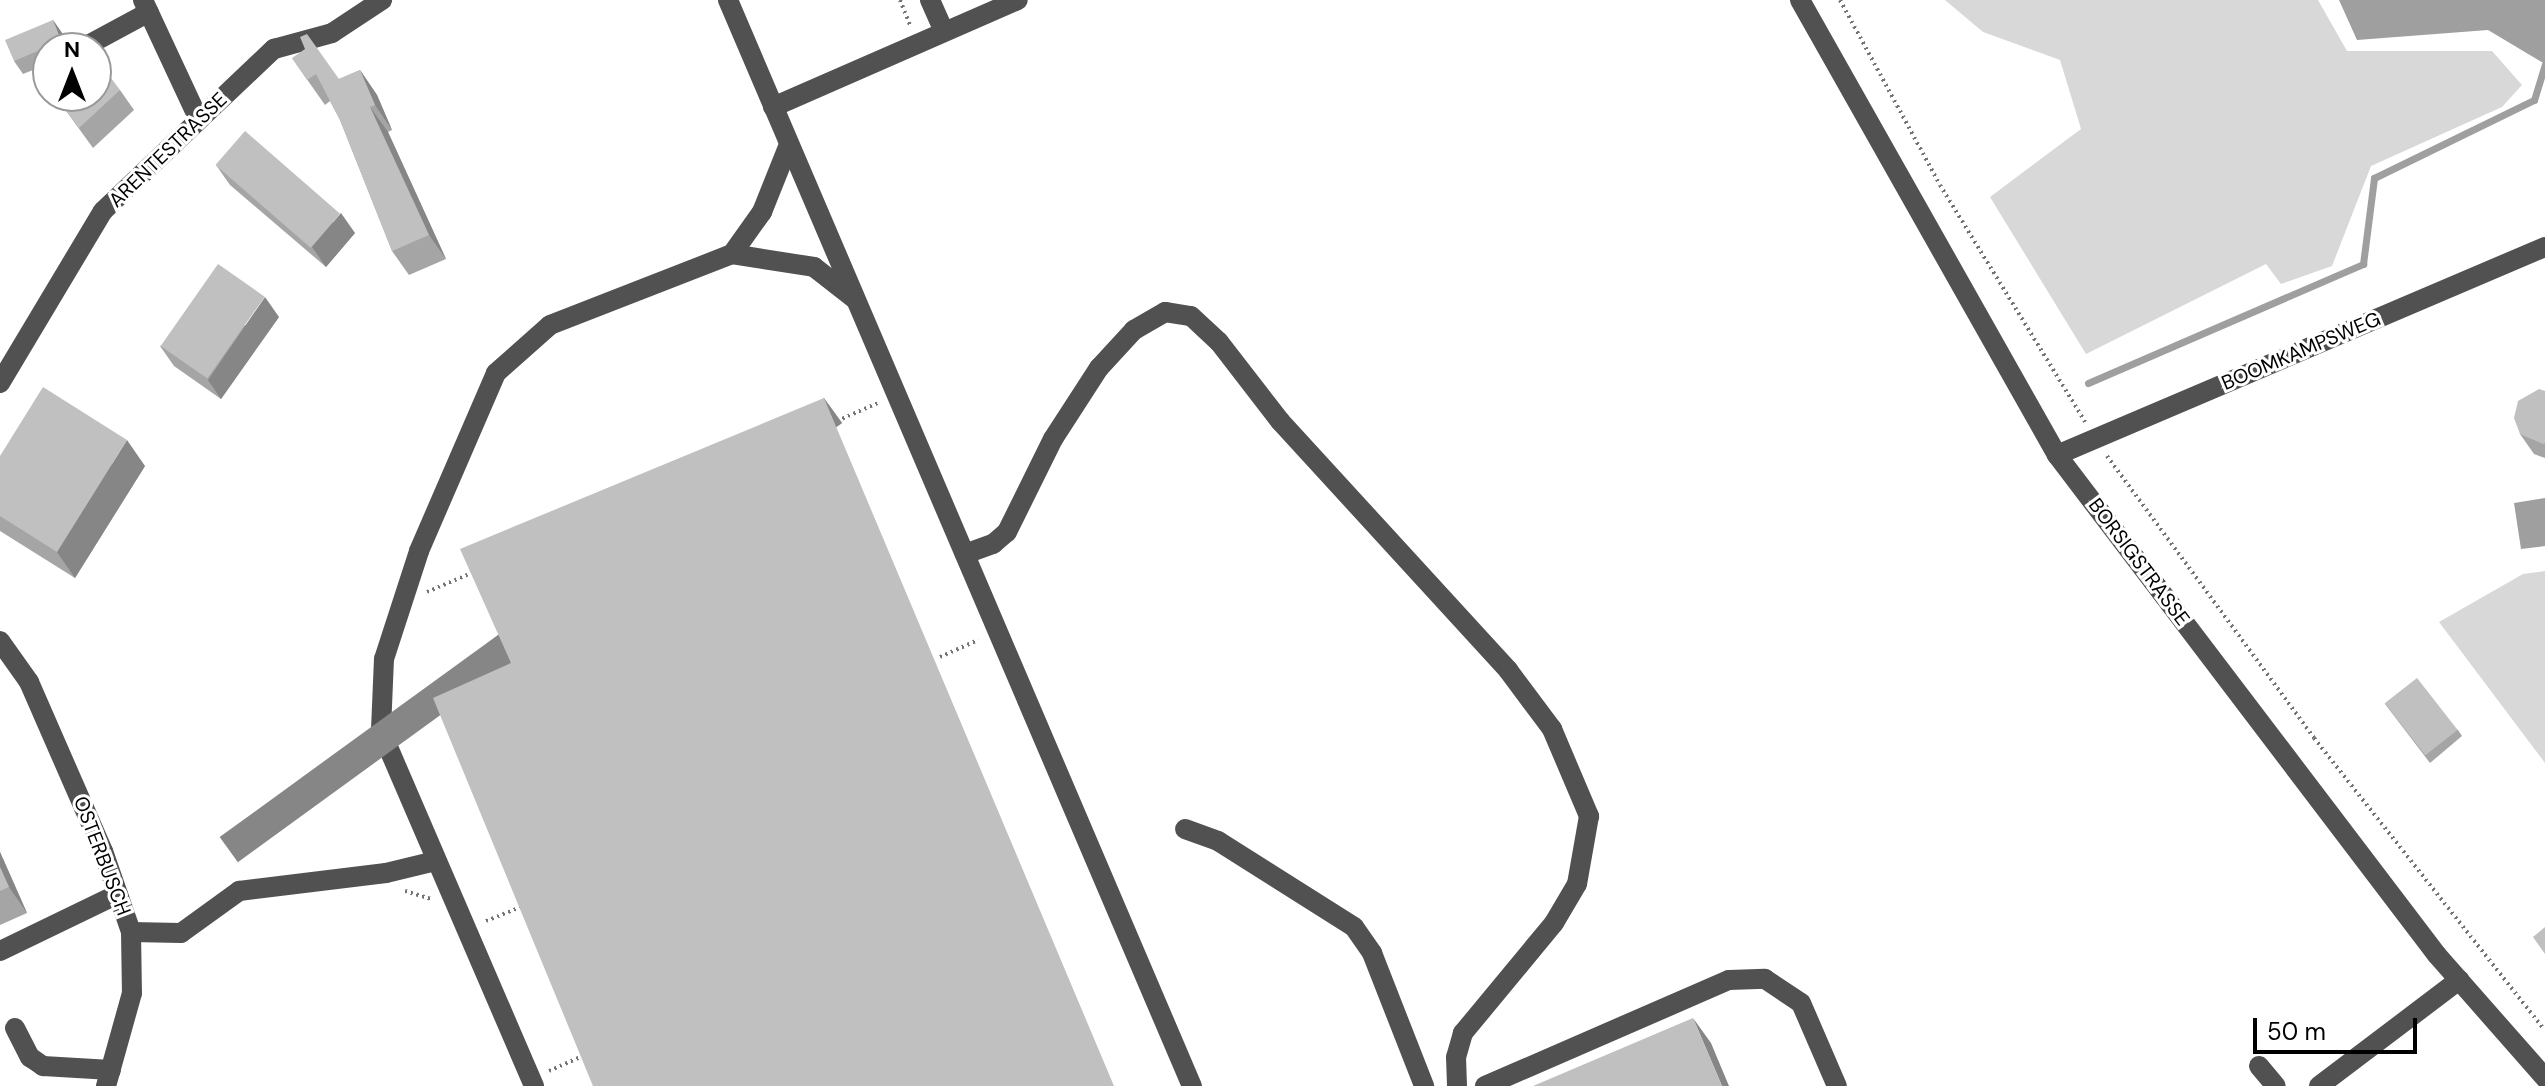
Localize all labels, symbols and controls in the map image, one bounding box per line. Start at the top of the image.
north arrow [32,32,112,112]
text: N [64,35,80,64]
street label: ARENTESTRASSE [104,88,232,212]
street label: BOOMKAMPSWEG [2218,307,2384,395]
street label: BORSIGSTRASSE [2083,494,2195,630]
street label: OSTERBUSCH [68,793,136,919]
scale bar [2257,1002,2421,1052]
text: 50 m [2267,1016,2326,1047]

